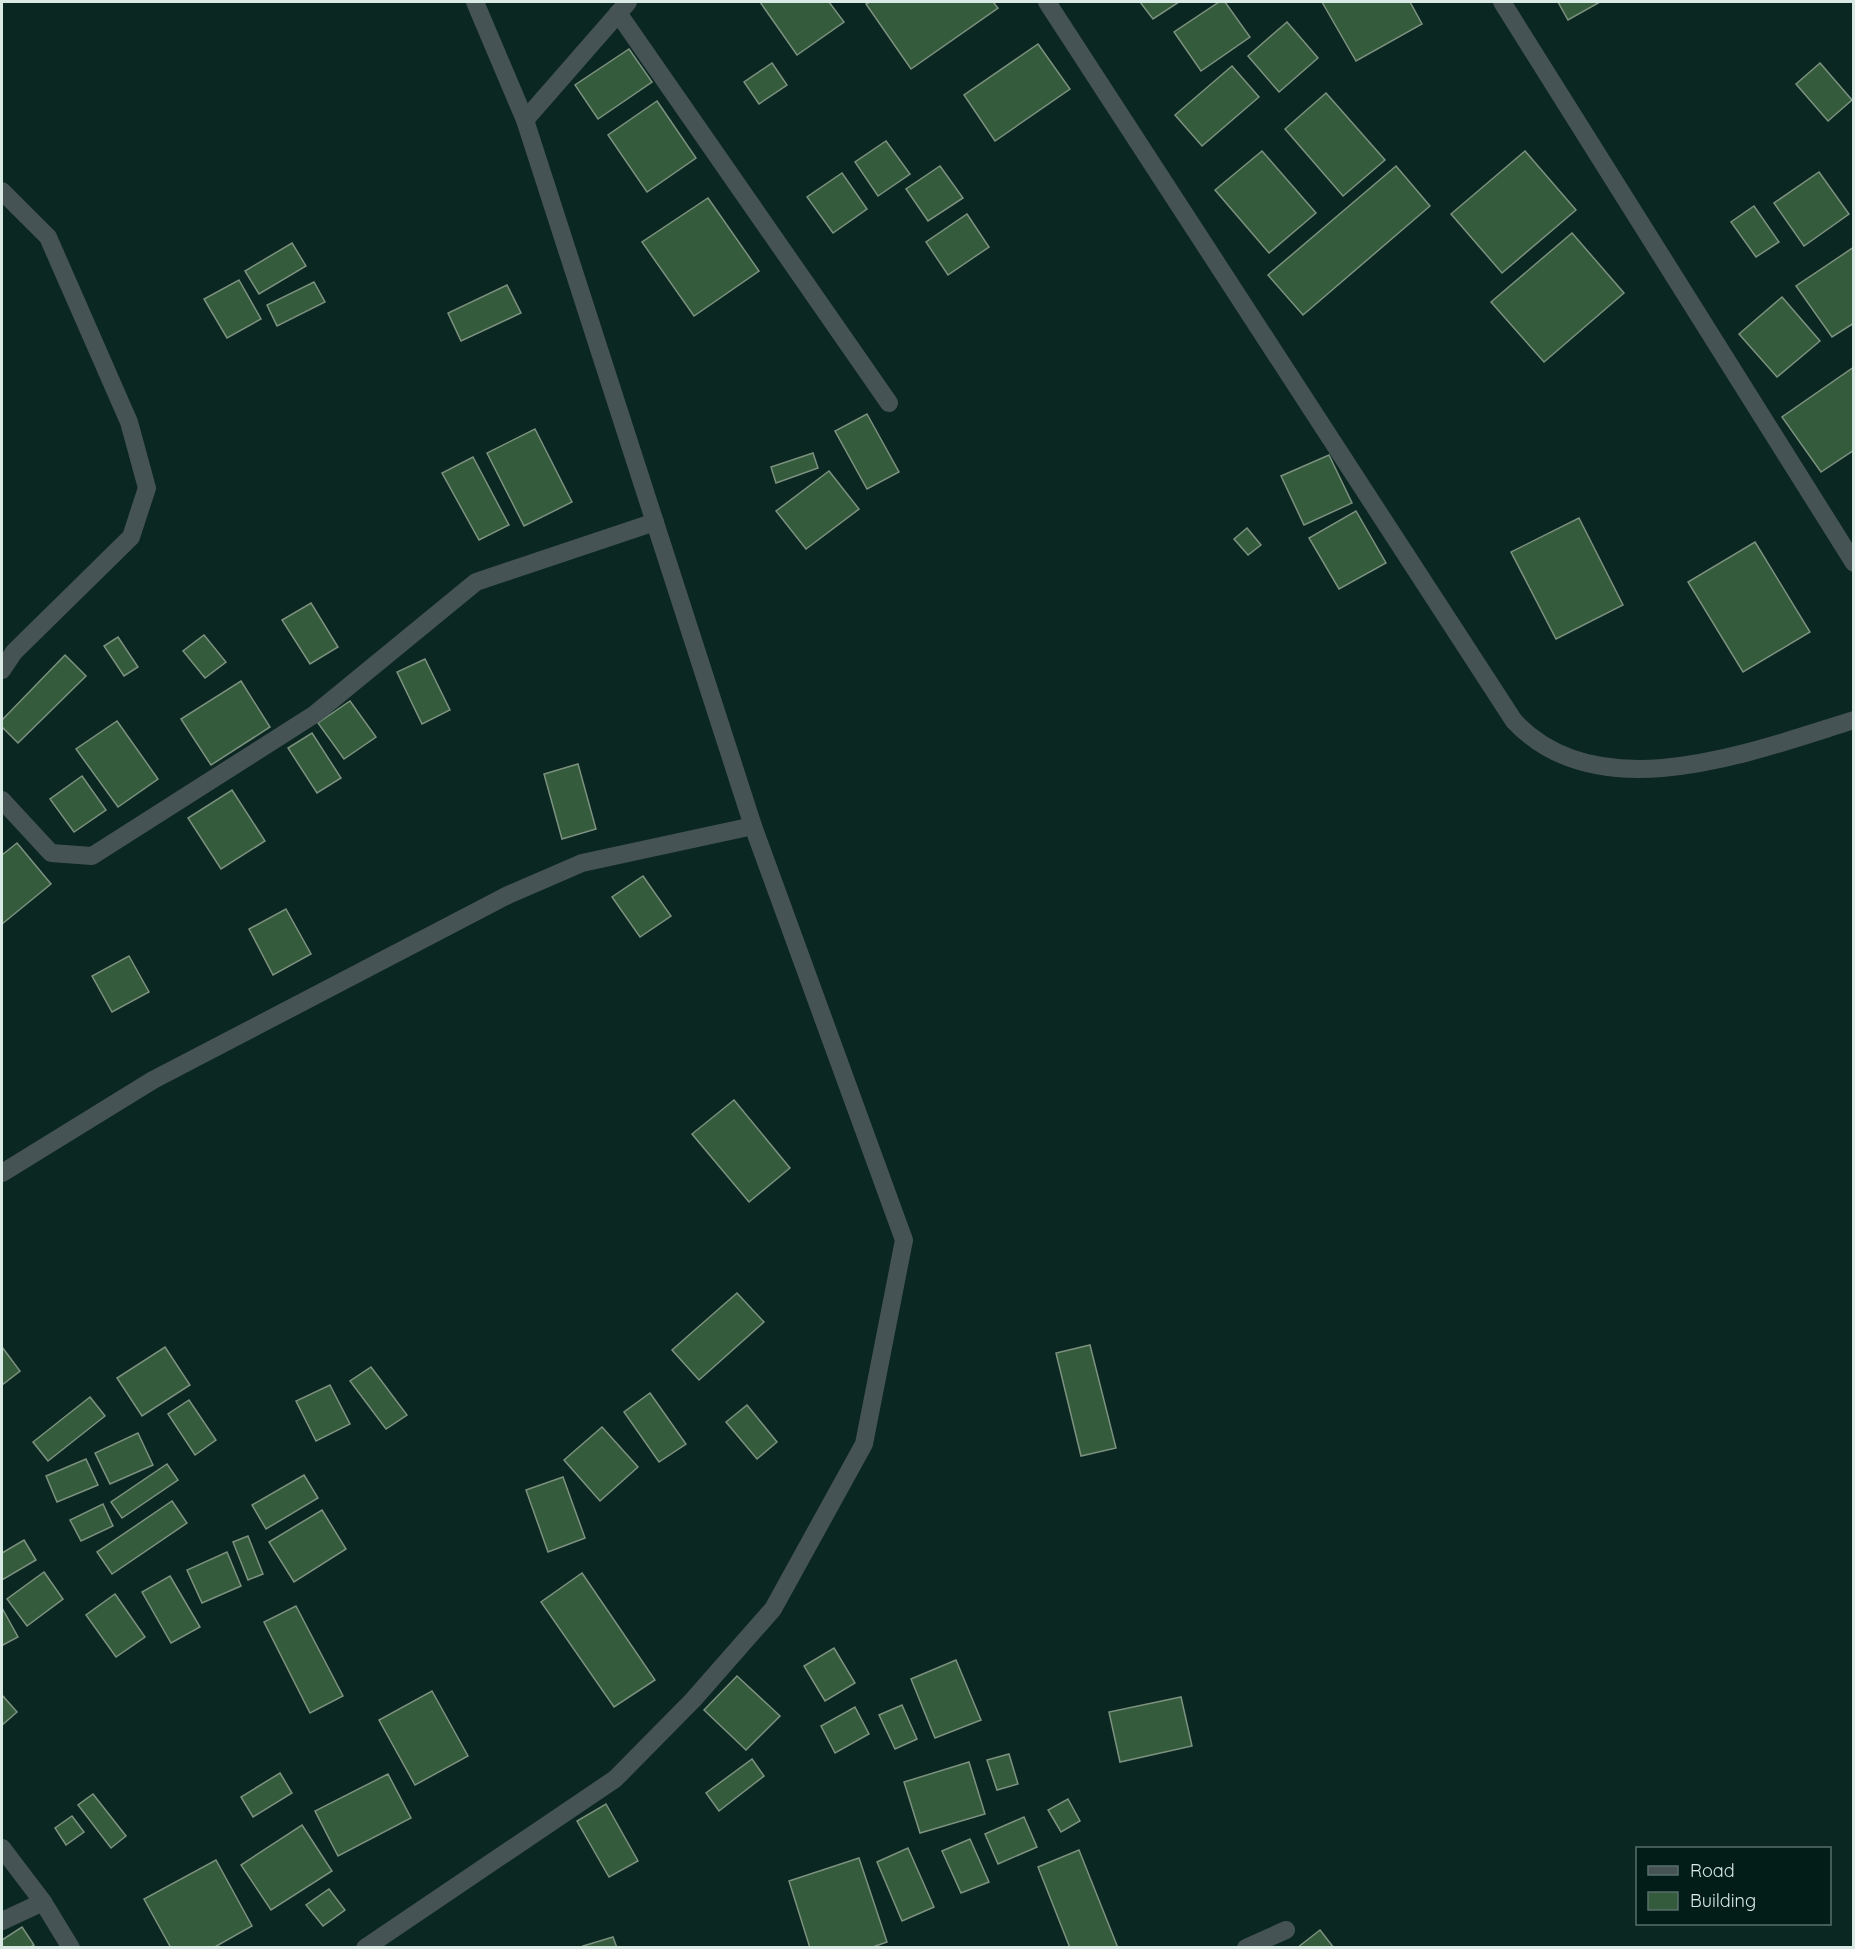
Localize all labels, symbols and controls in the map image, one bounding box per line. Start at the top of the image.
legend [1636,1847,1831,1925]
text: Road [1690,1859,1735,1882]
text: Building [1690,1889,1756,1912]

